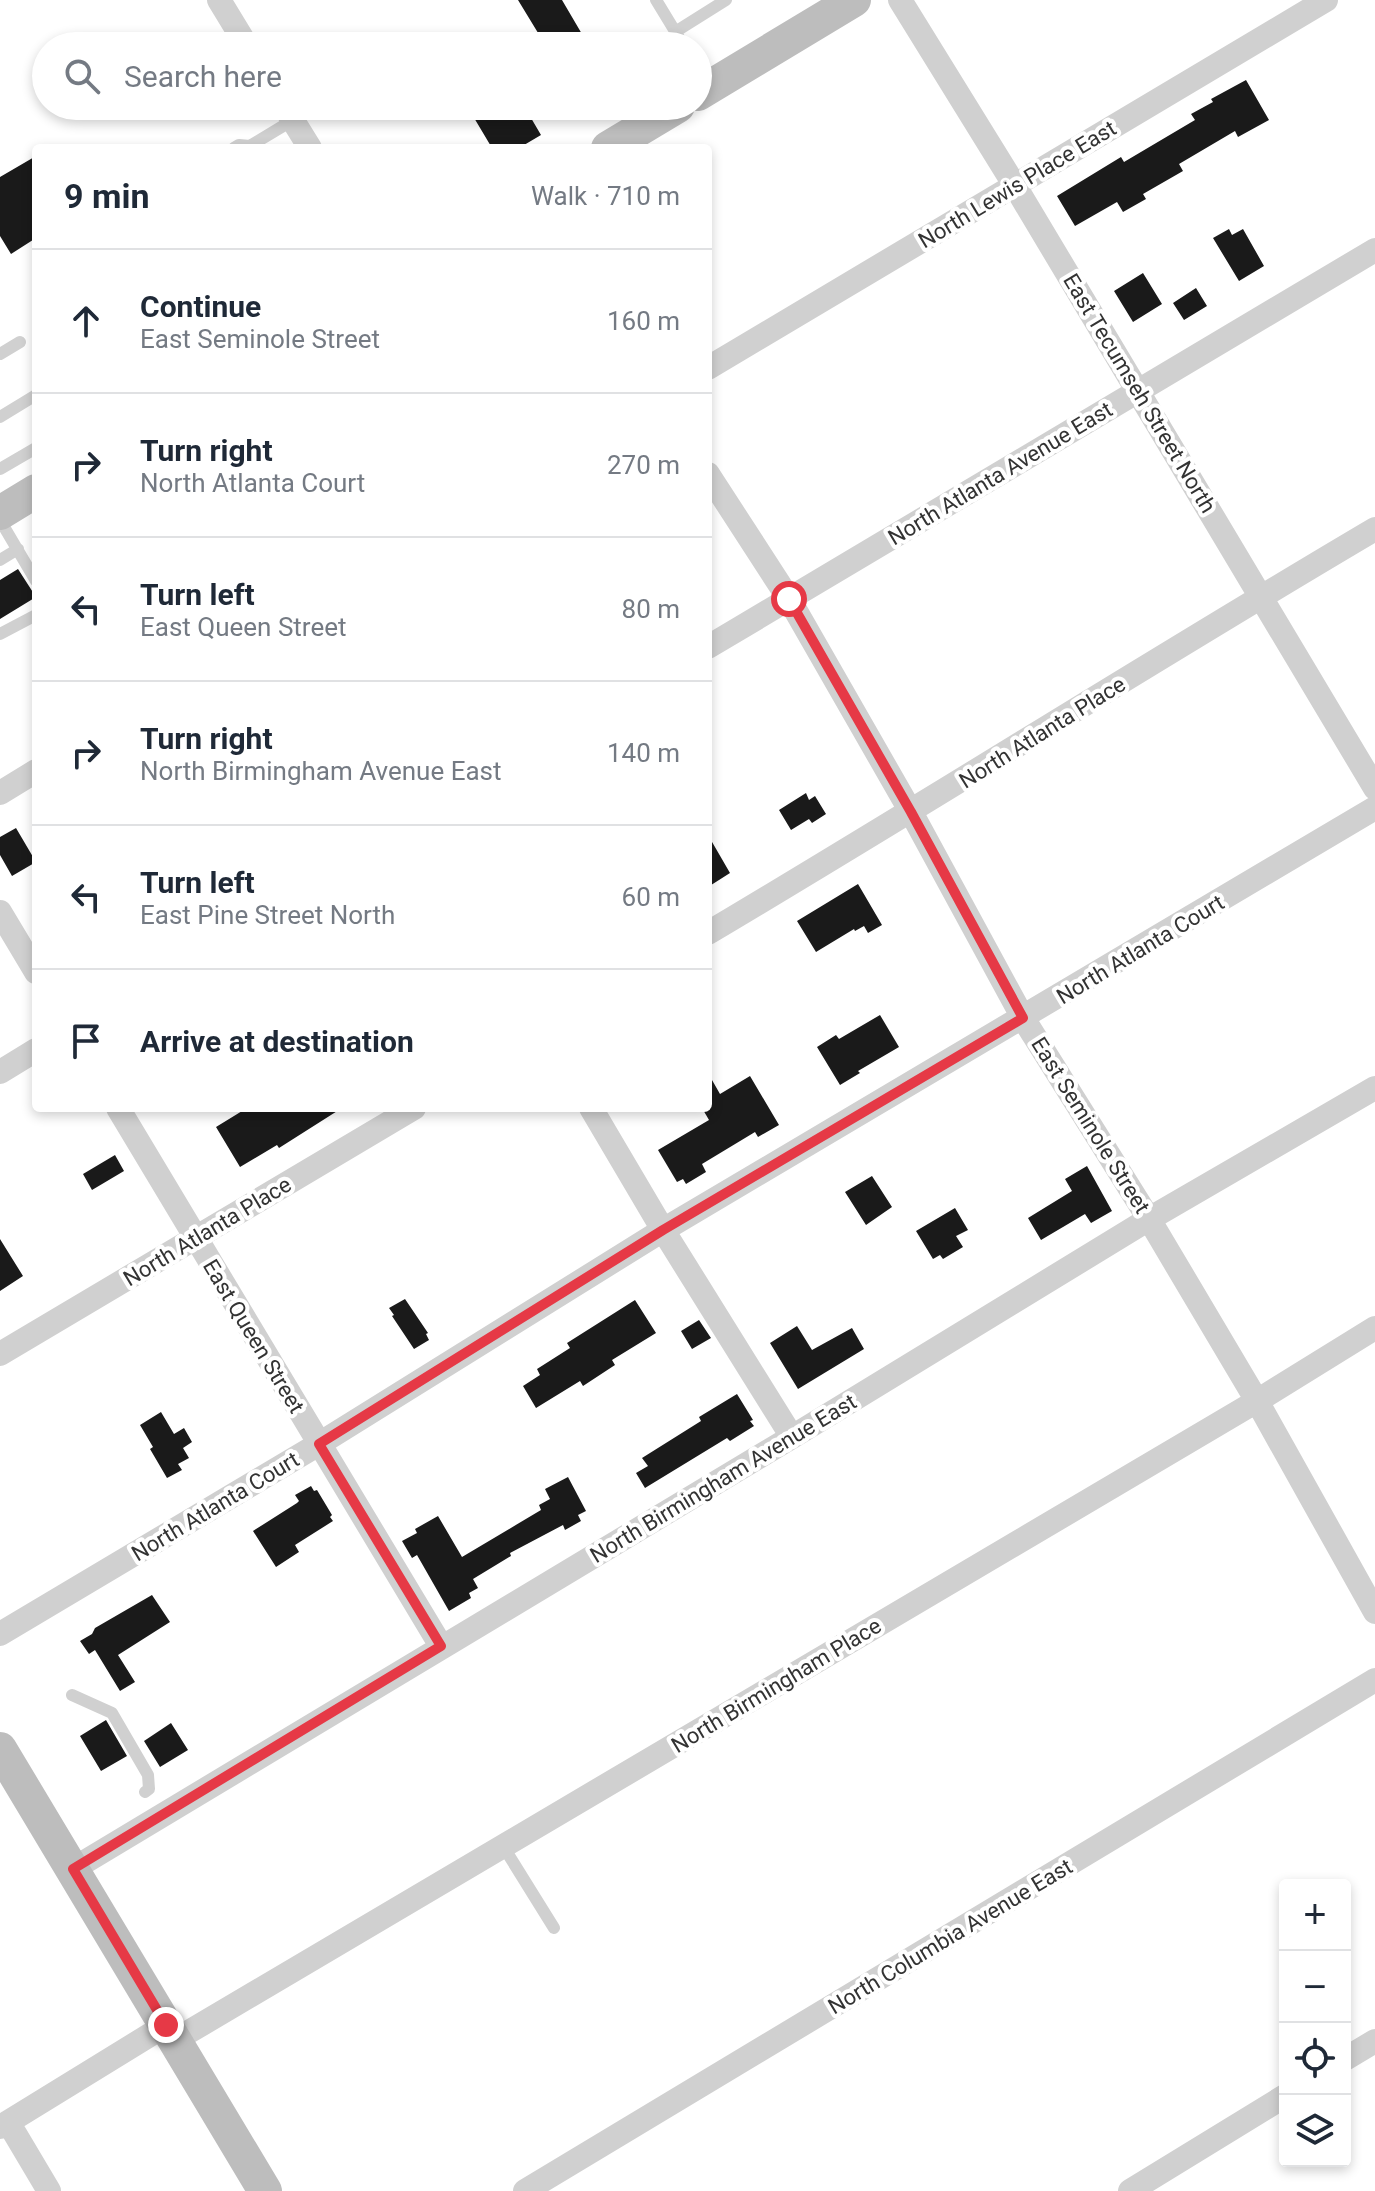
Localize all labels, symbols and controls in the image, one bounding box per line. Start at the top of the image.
search box [32,32,712,120]
icon: search [60,54,104,98]
text: Search here [124,59,282,94]
street label: North Lewis Place East [914,115,1121,253]
text: 9 min [64,176,149,216]
text: Walk · 710 m [531,181,680,211]
street label: East Tecumseh Street North [1058,269,1221,517]
text: Continue [140,289,261,324]
icon: ahead [64,299,108,343]
text: 160 m [607,306,680,336]
text: East Seminole Street [140,324,380,354]
street label: North Atlanta Avenue East [884,397,1117,550]
text: Turn right [140,433,273,468]
icon: right [64,443,108,487]
text: 270 m [607,450,680,480]
text: North Atlanta Court [140,468,365,498]
text: Turn left [140,577,255,612]
route start [771,581,807,617]
icon: left [64,587,108,631]
text: 80 m [622,594,680,624]
text: East Queen Street [140,612,347,642]
street label: North Atlanta Place [955,671,1130,794]
text: Turn right [140,721,273,756]
icon: right [64,731,108,775]
text: 140 m [607,738,680,768]
text: North Birmingham Avenue East [140,756,502,786]
text: Turn left [140,865,255,900]
icon: left [64,875,108,919]
text: 60 m [622,882,680,912]
street label: North Atlanta Court [1052,890,1228,1009]
text: East Pine Street North [140,900,395,930]
icon: arrive [64,1019,108,1063]
text: Arrive at destination [140,1024,414,1059]
street label: East Seminole Street [1026,1033,1155,1218]
street label: North Atlanta Place [119,1172,295,1291]
street label: East Queen Street [198,1255,309,1418]
street label: North Birmingham Avenue East [586,1389,861,1568]
street label: North Atlanta Court [127,1447,303,1566]
street label: North Birmingham Place [667,1613,886,1758]
street label: North Columbia Avenue East [824,1854,1077,2019]
map controls [1279,1879,1351,2167]
button: + [1279,1879,1351,1951]
button: − [1279,1951,1351,2023]
route end [148,2007,184,2043]
button: locate [1279,2023,1351,2095]
button: layers [1279,2095,1351,2167]

